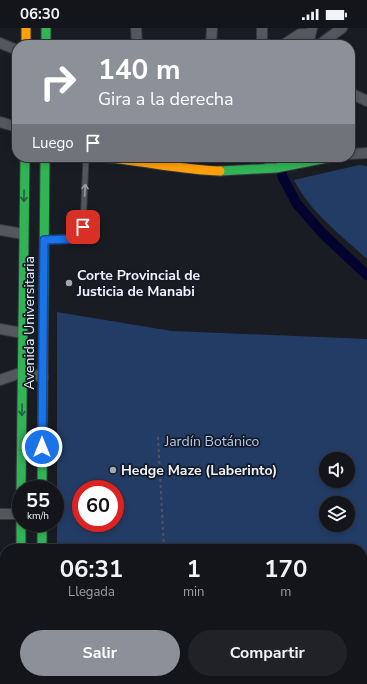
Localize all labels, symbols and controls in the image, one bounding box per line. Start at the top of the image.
text: 06:30 [20,4,60,24]
text: 140 m [98,51,181,89]
icon: right [32,56,84,108]
text: Gira a la derecha [98,87,234,111]
icon: arrive [82,132,104,154]
text: Luego [32,133,74,153]
one-way arrow [81,184,88,197]
one-way arrow [20,189,28,202]
pin [66,210,100,244]
icon: arrive [72,216,94,238]
street label: Avenida Universitaria [20,256,39,390]
place label: Corte Provincial de Justicia de Manabi [76,266,201,301]
marker: Corte Provincial de Justicia de Manabi [64,278,74,288]
one-way arrow [18,403,26,416]
position arrow [21,426,63,468]
park label: Jardín Botánico [164,432,260,451]
map controls [319,452,355,532]
button: sound [319,452,355,488]
place label: Hedge Maze (Laberinto) [121,461,277,480]
marker: Hedge Maze (Laberinto) [108,465,118,475]
speed limit sign: 60 [72,480,124,532]
text: 55 [26,487,50,514]
button: layers [319,496,355,532]
text: km/h [27,509,49,523]
text: 06:31 [60,553,123,585]
text: 1 [186,553,201,585]
text: 170 [264,553,307,585]
text: Llegada [68,583,115,601]
text: min [183,583,204,601]
text: m [280,583,291,601]
button: Salir [20,630,180,676]
button: Compartir [188,630,347,676]

